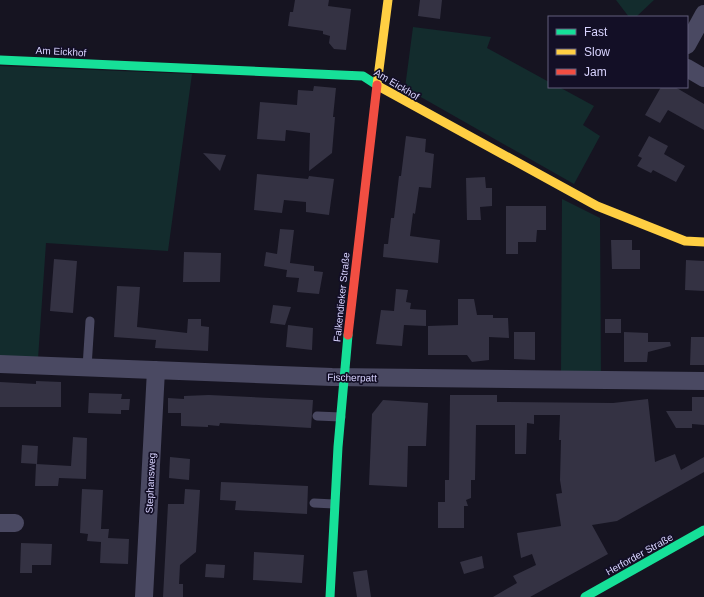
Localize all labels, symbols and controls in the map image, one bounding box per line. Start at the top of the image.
legend [548,16,688,88]
text: Fast [584,25,608,39]
street label: Am Eickhof [35,45,87,58]
text: Slow [584,45,610,59]
text: Jam [584,65,607,79]
street label: Am Eickhof [372,67,421,102]
street label: Falkendieker Straße [331,251,352,342]
street label: Fischerpatt [327,372,377,383]
street label: Stephansweg [143,452,158,514]
street label: Herforder Straße [604,531,675,577]

